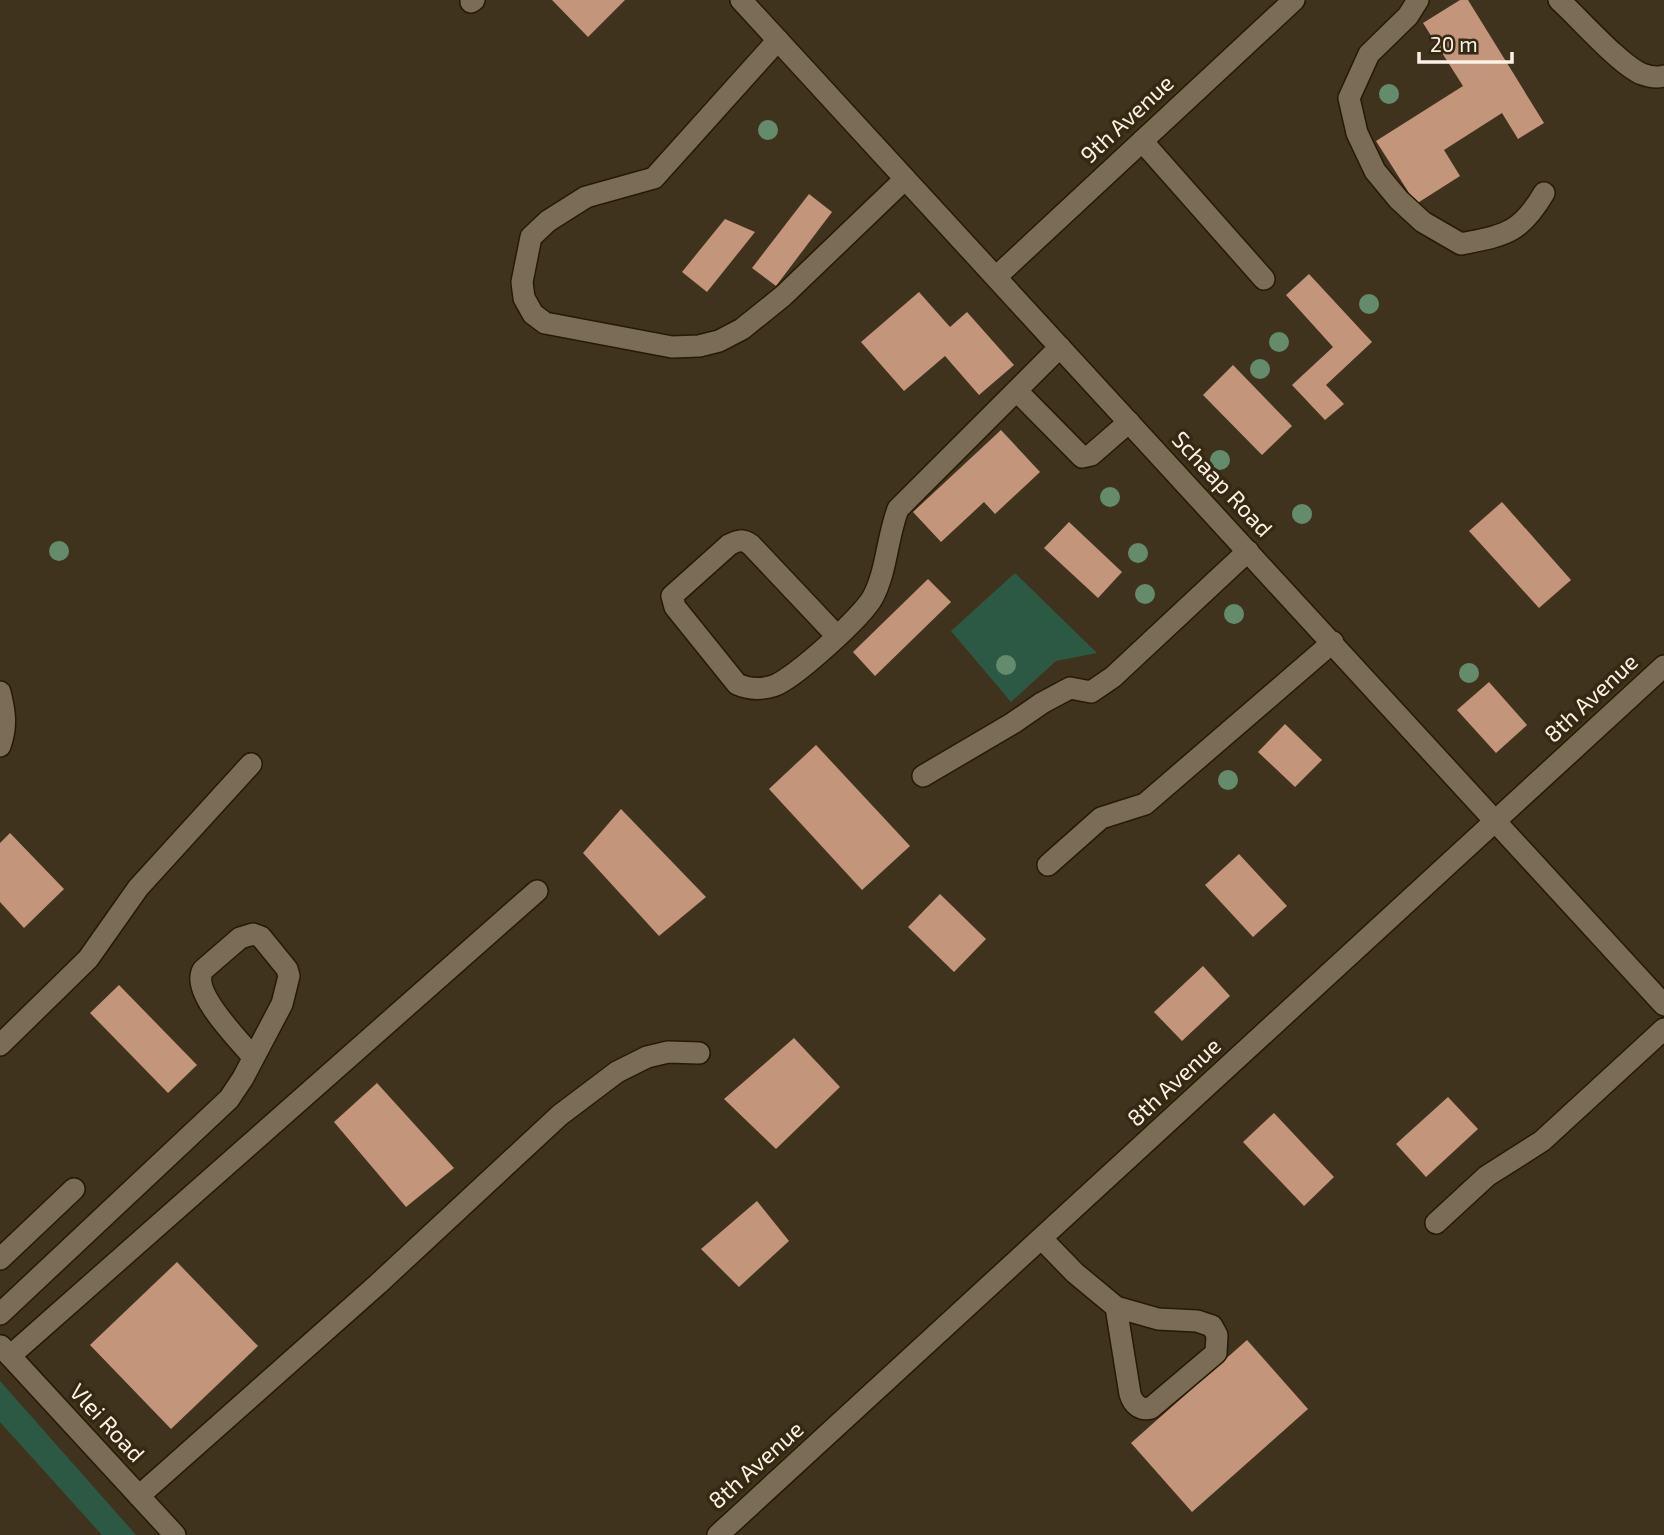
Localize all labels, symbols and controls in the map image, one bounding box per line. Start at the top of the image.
scale bar [1419,21,1512,65]
text: 20 m [1430,31,1478,56]
street label: 9th Avenue [1074,68,1179,168]
street label: Schaap Road [1167,425,1279,542]
street label: 8th Avenue [1538,647,1643,748]
street label: 8th Avenue [1121,1031,1226,1132]
street label: Vlei Road [64,1377,151,1467]
street label: 8th Avenue [702,1414,808,1514]

